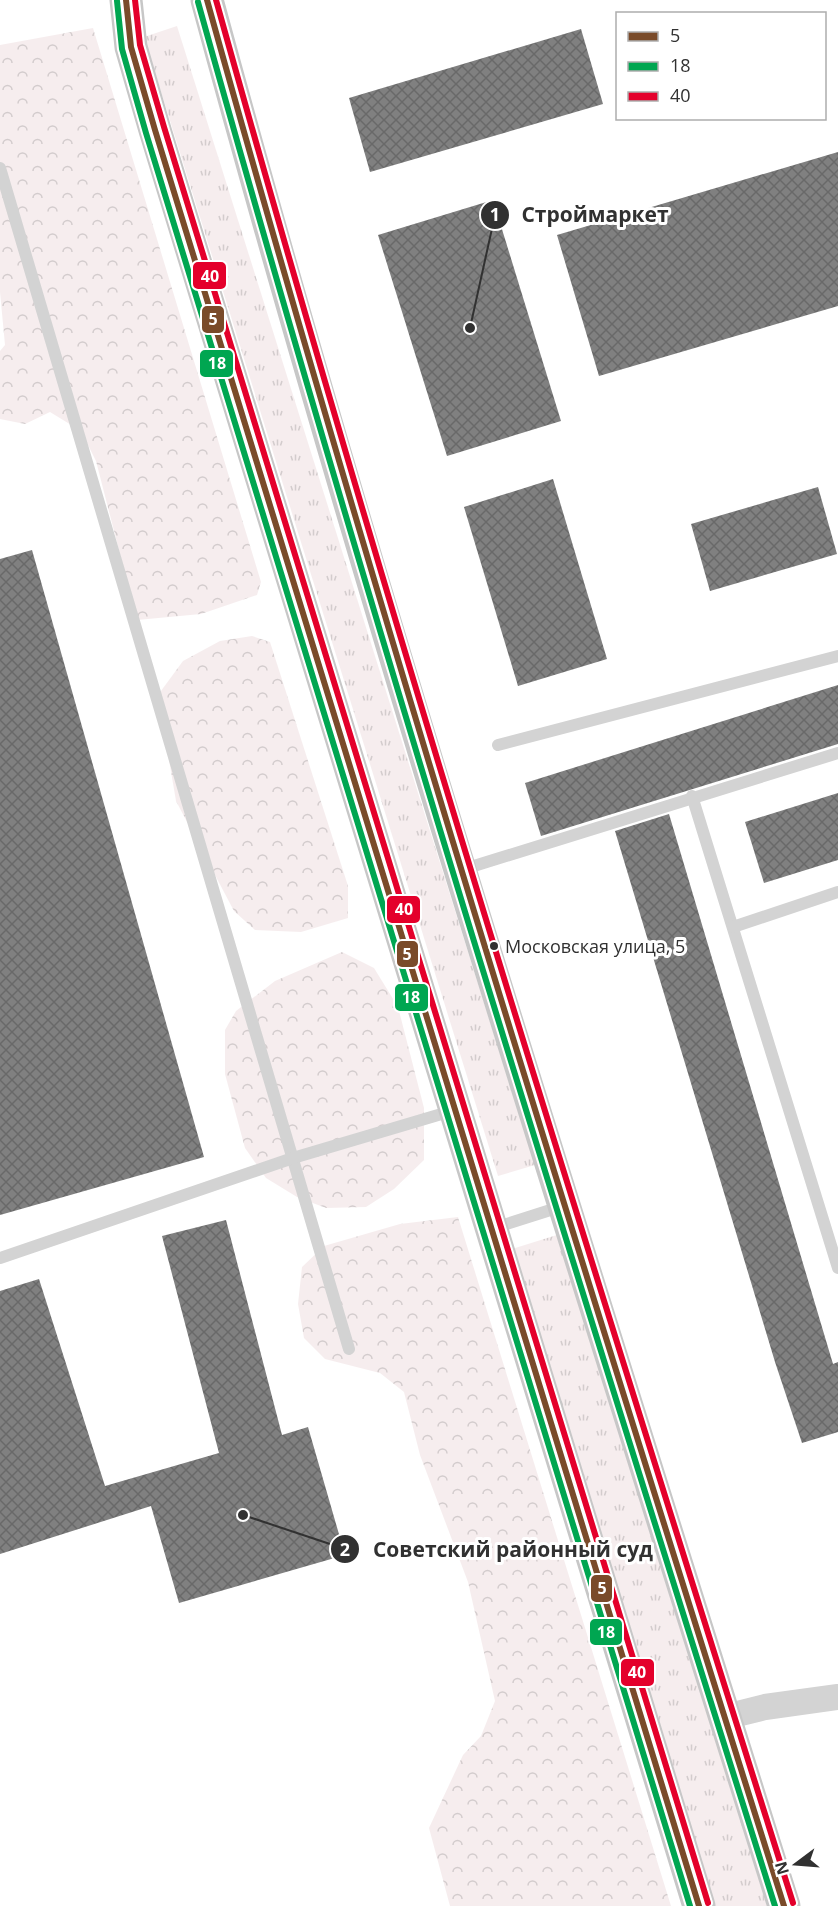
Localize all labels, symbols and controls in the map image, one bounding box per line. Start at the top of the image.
legend [616,12,826,120]
text: 5 [670,23,680,47]
text: 18 [670,53,691,77]
text: 40 [670,83,691,107]
callout: Строймаркет [480,196,681,235]
text: Строймаркет [521,200,669,228]
text: 1 [490,202,500,226]
line badge: 40 [192,261,227,290]
text: 40 [201,265,219,287]
line badge: 5 [201,305,225,334]
text: 5 [208,308,218,330]
line badge: 18 [199,349,234,378]
text: 18 [208,352,226,374]
line badge: 40 [386,895,421,924]
text: 40 [395,898,413,920]
place label: Московская улица, 5 [505,934,685,958]
line badge: 5 [396,940,419,968]
marker: Московская улица, 5 [488,940,500,952]
text: 5 [402,943,412,965]
line badge: 18 [394,983,429,1012]
text: 18 [402,986,420,1008]
callout: Советский районный суд [330,1530,665,1569]
text: Советский районный суд [373,1535,653,1563]
text: 2 [340,1537,350,1561]
line badge: 5 [590,1574,613,1603]
text: 5 [597,1577,607,1599]
line badge: 18 [589,1618,623,1646]
text: 18 [597,1621,615,1643]
line badge: 40 [620,1658,655,1687]
text: 40 [628,1661,646,1683]
north arrow [766,1834,826,1894]
text: N [769,1859,794,1877]

